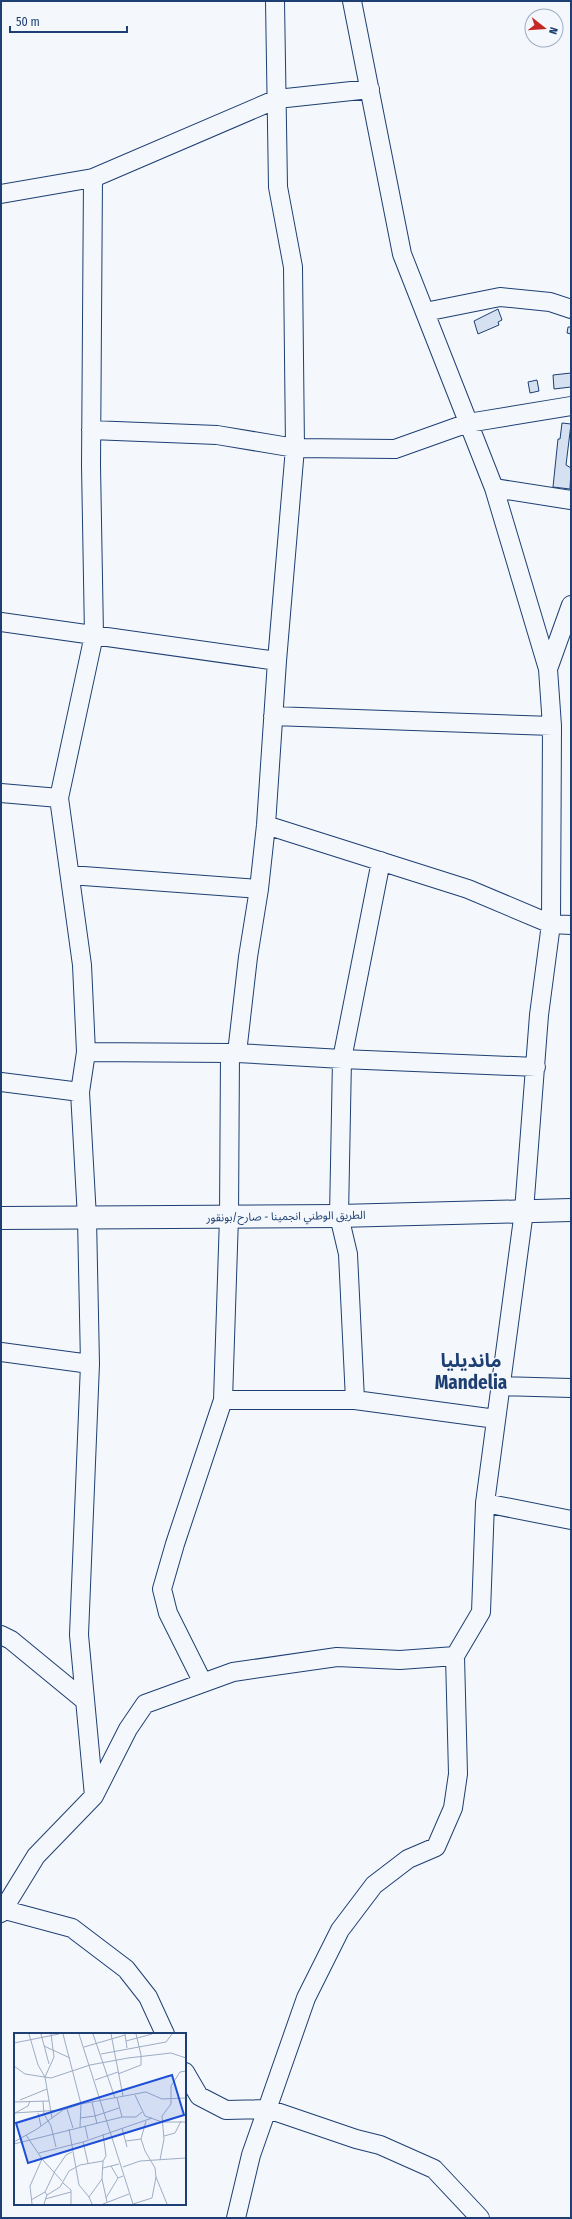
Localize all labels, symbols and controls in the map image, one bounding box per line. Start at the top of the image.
scale bar [10,8,127,34]
north arrow [524,8,564,48]
text: 50 m [16,15,40,29]
text: N [546,26,560,36]
street label: الطريق الوطني انجمينا - صارح/بونقور [205,1209,366,1227]
district label: مانديليا Mandelia [435,1349,507,1394]
inset map [14,2033,186,2205]

